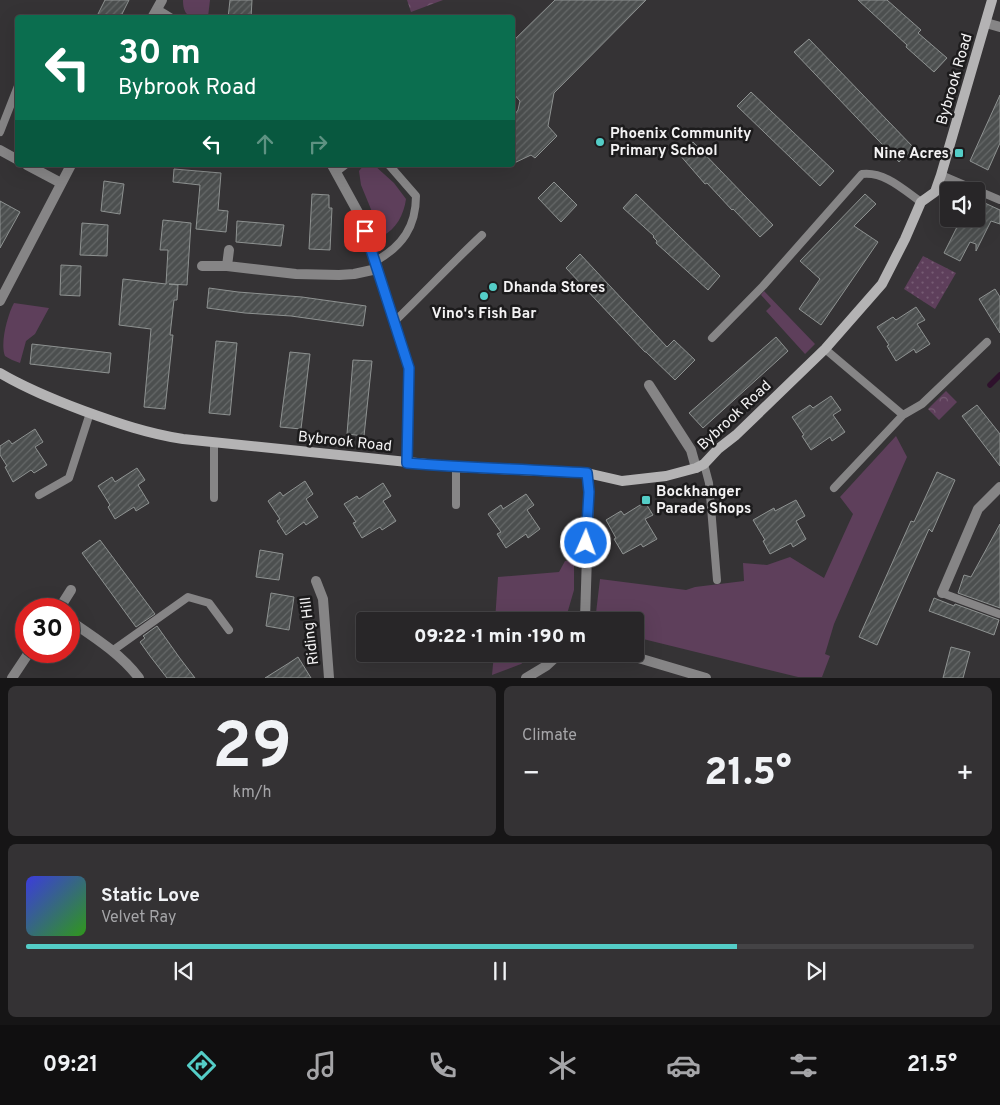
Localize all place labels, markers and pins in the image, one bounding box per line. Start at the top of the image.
place label: Phoenix Community Primary School [610,125,752,161]
marker: Phoenix Community Primary School [594,136,606,148]
place label: Nine Acres [873,145,949,164]
marker: Nine Acres [953,147,965,159]
pin [344,210,386,252]
place label: Dhanda Stores [503,279,605,298]
marker: Dhanda Stores [487,281,499,293]
marker: Vino's Fish Bar [478,290,490,302]
place label: Vino's Fish Bar [432,305,537,324]
place label: Bockhanger Parade Shops [656,483,751,519]
marker: Bockhanger Parade Shops [640,494,652,506]

